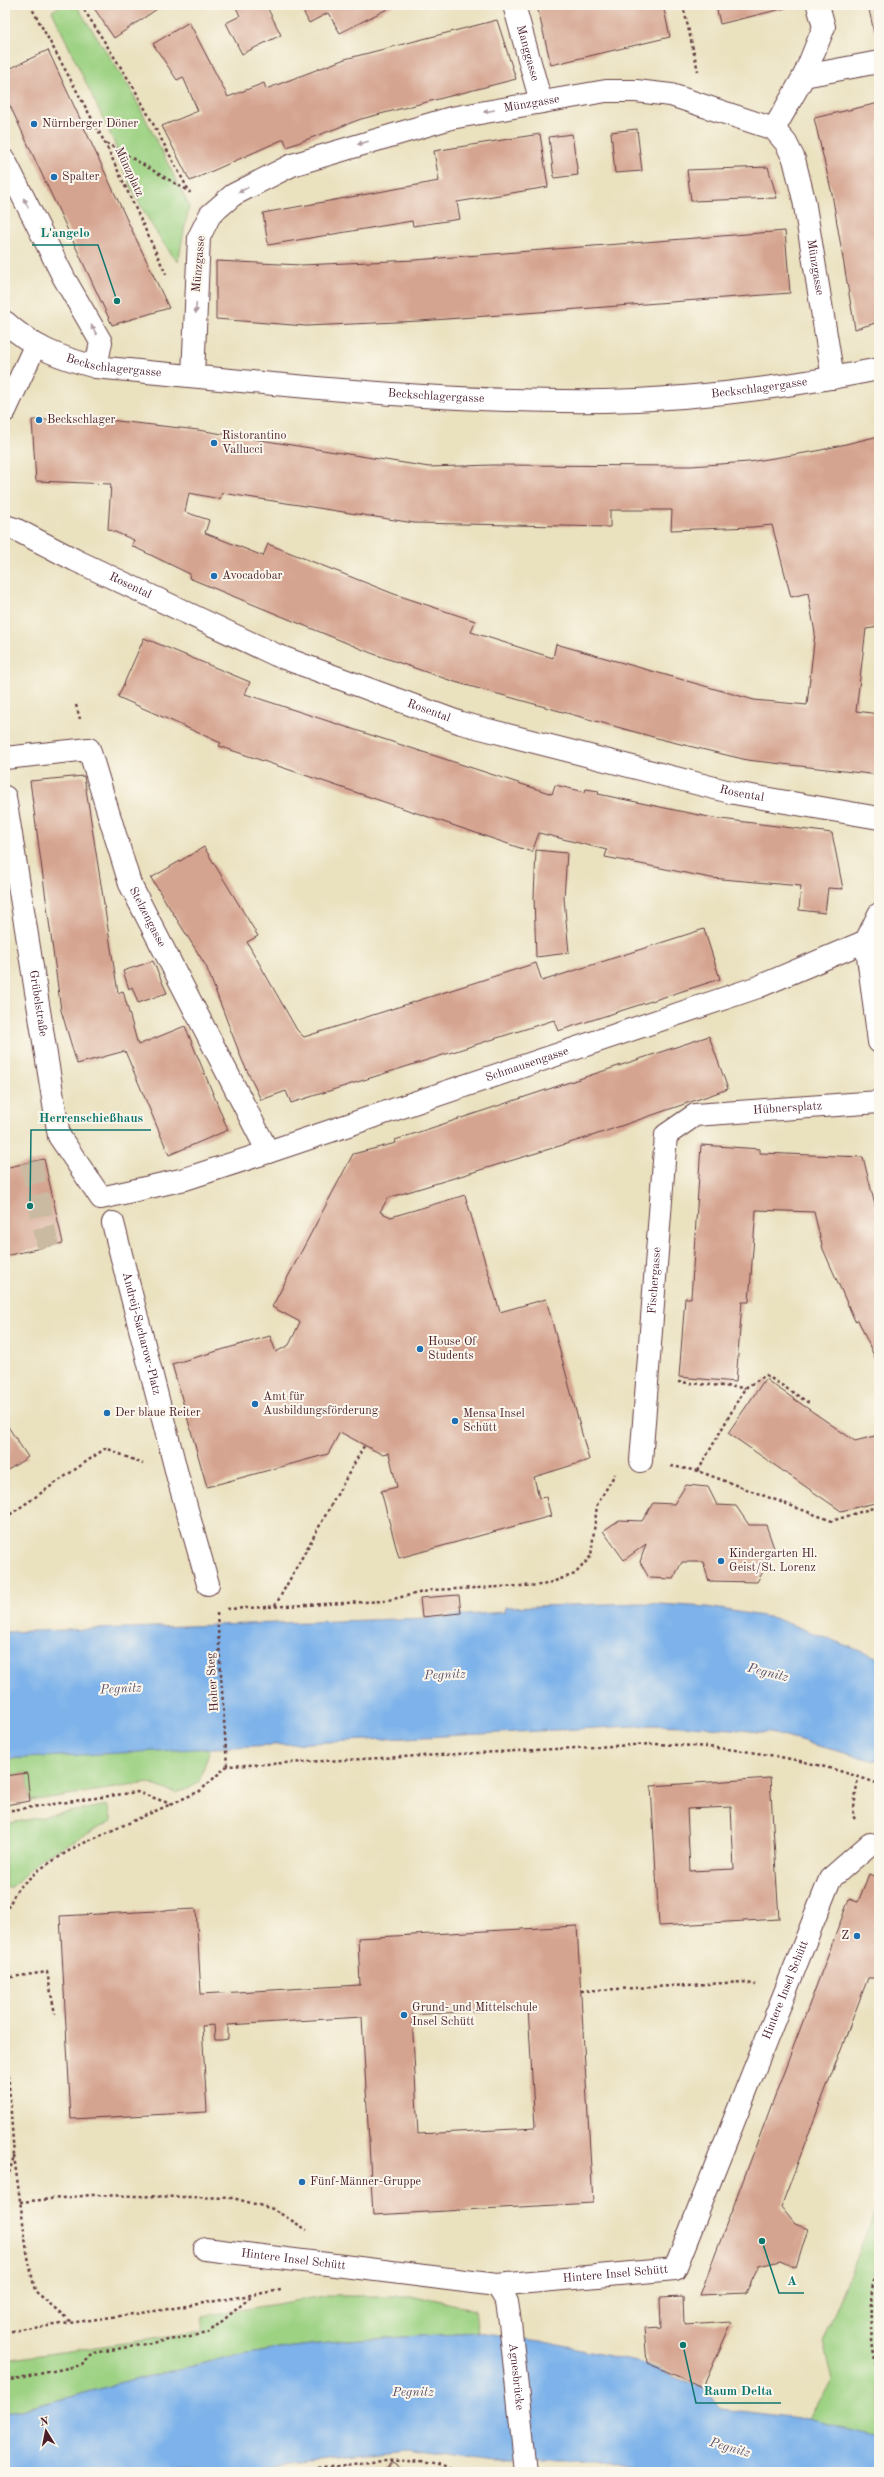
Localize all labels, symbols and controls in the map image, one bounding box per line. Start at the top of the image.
street label: Manggasse [514,24,541,83]
street label: Münzgasse [503,93,561,115]
one-way arrow [483,108,495,114]
place label: Nürnberger Döner [42,118,138,130]
marker: Nürnberger Döner [29,119,39,129]
one-way arrow [357,140,369,146]
street label: Münzplatz [112,145,146,199]
place label: Spalter [62,171,100,183]
marker: Spalter [49,172,59,182]
one-way arrow [237,187,248,194]
one-way arrow [23,198,29,209]
callout: L'angelo [32,220,98,245]
text: L'angelo [40,227,90,240]
street label: Münzgasse [191,235,207,293]
street label: Münzgasse [804,238,826,297]
one-way arrow [192,302,199,314]
one-way arrow [90,325,98,335]
street label: Beckschlagergasse [64,353,162,379]
street label: Beckschlagergasse [711,376,809,400]
street label: Beckschlagergasse [387,388,485,405]
place label: Beckschlager [47,414,115,426]
marker: Beckschlager [34,415,44,425]
place label: Ristorantino Vallucci [222,430,286,456]
marker: Ristorantino Vallucci [209,438,219,448]
place label: Avocadobar [222,570,283,582]
street label: Rosental [107,571,153,601]
marker: Avocadobar [209,571,219,581]
street label: Rosental [405,698,452,725]
street label: Rosental [718,784,765,804]
street label: Stelzengasse [127,885,168,950]
street label: Grübelstraße [27,969,49,1038]
street label: Schmausengasse [484,1045,571,1084]
street label: Hübnersplatz [753,1100,822,1117]
callout: Herrenschießhaus [31,1105,151,1130]
text: Herrenschießhaus [39,1112,144,1125]
street label: Fischergasse [646,1246,663,1314]
street label: Andreij-Sacharow-Platz [120,1271,163,1396]
place label: House Of Students [428,1336,477,1362]
marker: House Of Students [415,1344,425,1354]
place label: Amt für Ausbildungsförderung [263,1391,379,1417]
marker: Amt für Ausbildungsförderung [250,1399,260,1409]
place label: Der blaue Reiter [115,1407,201,1419]
marker: Der blaue Reiter [102,1408,112,1418]
place label: Mensa Insel Schütt [463,1408,525,1434]
marker: Mensa Insel Schütt [450,1416,460,1426]
place label: Kindergarten Hl. Geist/St. Lorenz [729,1548,817,1574]
marker: Kindergarten Hl. Geist/St. Lorenz [716,1556,726,1566]
street label: Hoher Steg [205,1651,221,1712]
water label: Pegnitz [745,1661,790,1684]
water label: Pegnitz [423,1668,466,1682]
water label: Pegnitz [99,1681,142,1697]
place label: Z [841,1930,849,1942]
marker: Z [852,1931,862,1941]
street label: Hintere Insel Schütt [761,1939,811,2041]
place label: Grund- und Mittelschule Insel Schütt [412,2002,538,2028]
marker: Grund- und Mittelschule Insel Schütt [399,2010,409,2020]
place label: Fünf-Männer-Gruppe [310,2176,422,2188]
marker: Fünf-Männer-Gruppe [297,2177,307,2187]
street label: Hintere Insel Schütt [240,2247,346,2272]
street label: Hintere Insel Schütt [562,2264,668,2285]
callout: A [779,2268,804,2293]
text: A [787,2275,797,2288]
street label: Agnesbrücke [506,2343,525,2411]
callout: Raum Delta [696,2378,781,2403]
text: Raum Delta [704,2385,773,2398]
water label: Pegnitz [391,2386,434,2399]
north arrow [26,2411,66,2451]
text: N [39,2416,50,2429]
water label: Pegnitz [707,2436,752,2460]

